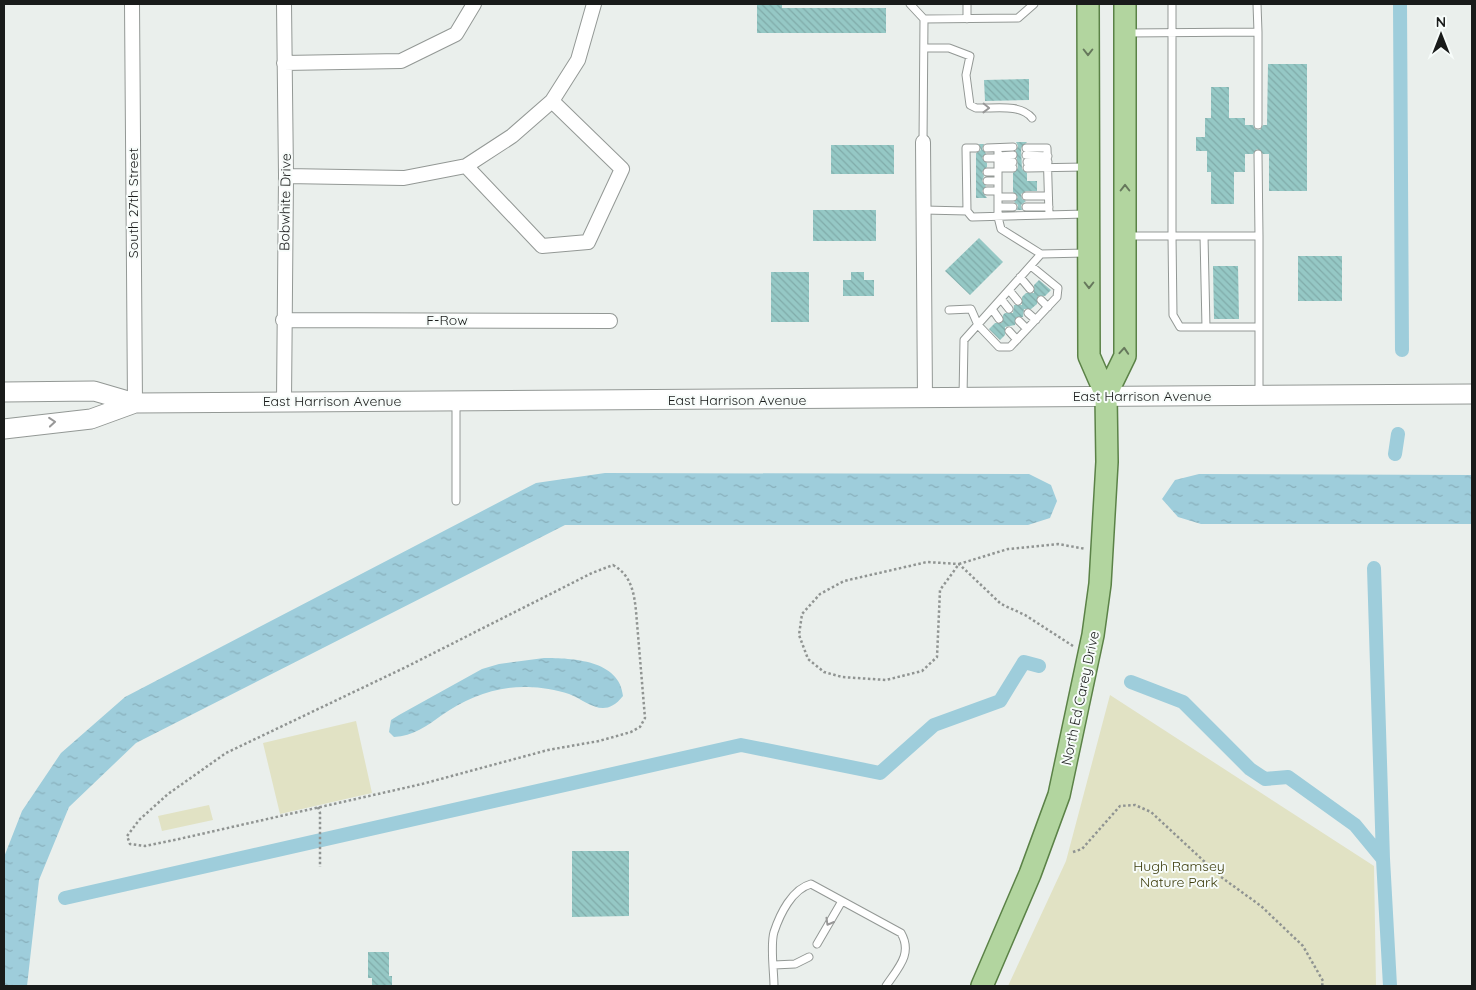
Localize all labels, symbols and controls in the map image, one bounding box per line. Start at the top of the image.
north arrow [1416,10,1466,60]
text: N [1436,13,1446,31]
one-way arrow [1083,49,1093,57]
one-way arrow [982,103,990,114]
street label: South 27th Street [124,148,142,258]
street label: Bobwhite Drive [275,153,295,251]
one-way arrow [1120,184,1130,192]
one-way arrow [1084,282,1094,289]
street label: F-Row [426,311,468,329]
one-way arrow [1119,346,1130,354]
street label: East Harrison Avenue [1073,387,1211,405]
street label: East Harrison Avenue [668,391,806,409]
street label: East Harrison Avenue [263,392,401,410]
one-way arrow [48,417,56,428]
street label: North Ed Carey Drive [1057,629,1103,767]
park label: Hugh Ramsey Nature Park [1133,857,1225,891]
one-way arrow [826,917,836,926]

